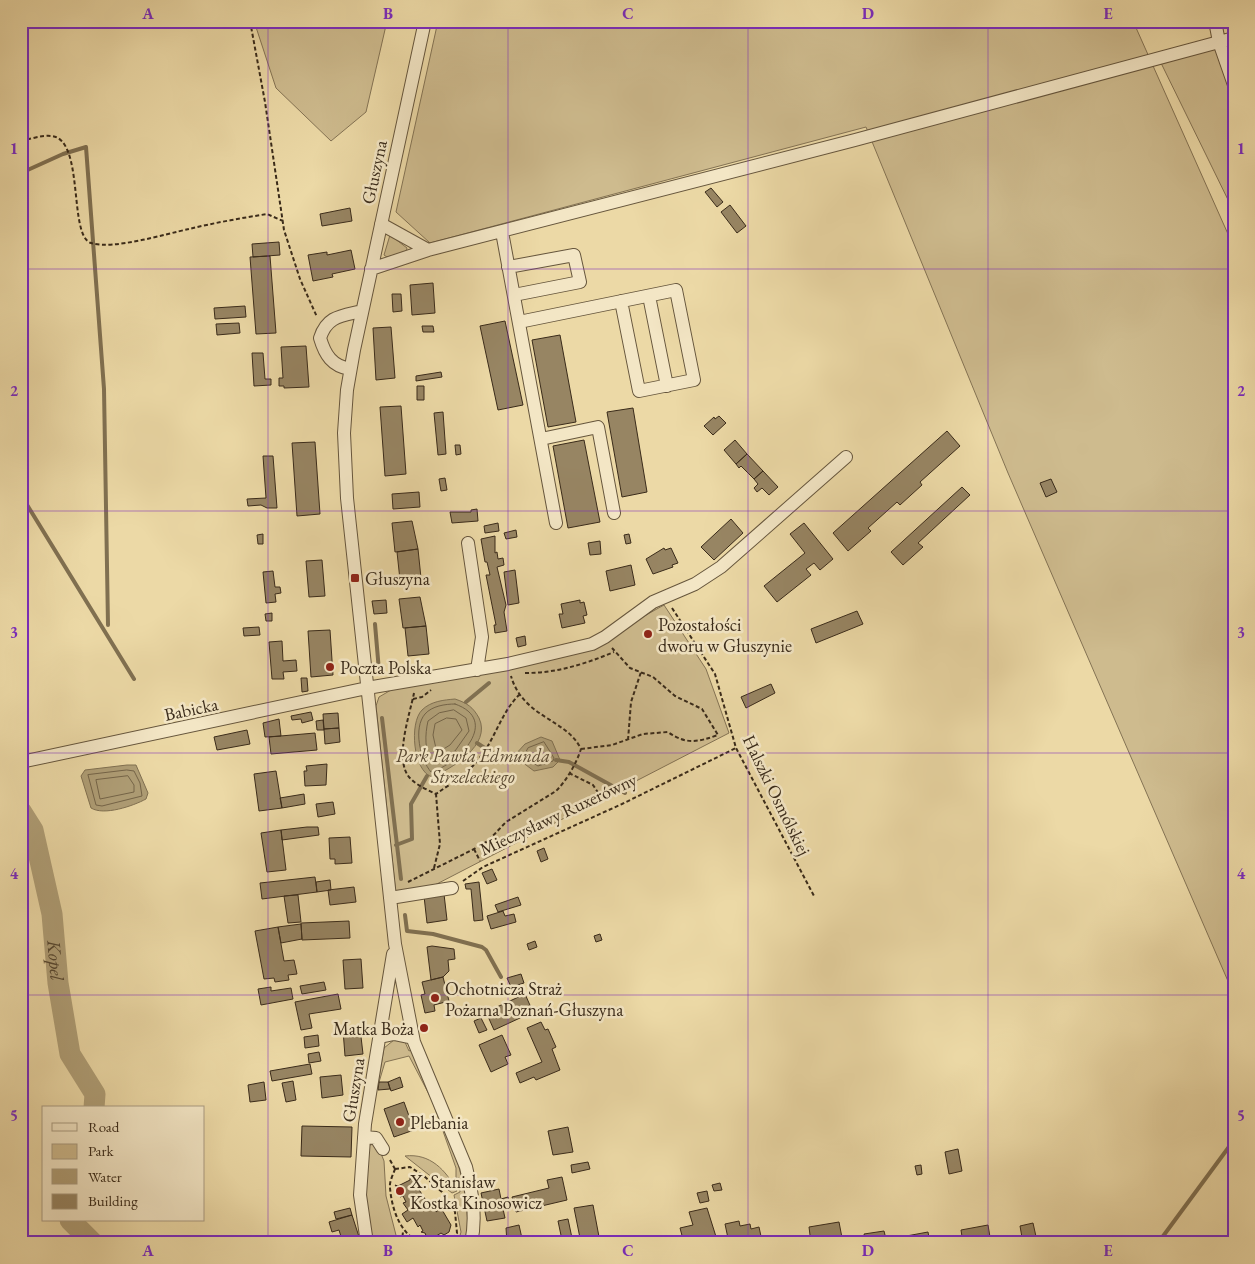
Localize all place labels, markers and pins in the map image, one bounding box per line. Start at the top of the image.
place label: Głuszyna [365,567,431,590]
marker: Głuszyna [349,572,361,584]
place label: Pozostałości dworu w Głuszynie [658,613,792,657]
marker: Pozostałości dworu w Głuszynie [642,628,654,640]
place label: Poczta Polska [340,656,432,679]
marker: Poczta Polska [324,661,336,673]
place label: Ochotnicza Straż Pożarna Poznań-Głuszyna [445,977,624,1021]
marker: Ochotnicza Straż Pożarna Poznań-Głuszyna [429,992,441,1004]
place label: Matka Boża [333,1017,415,1040]
marker: Matka Boża [418,1022,430,1034]
place label: Plebania [410,1111,469,1134]
marker: Plebania [394,1116,406,1128]
place label: X. Stanisław Kostka Kinosowicz [409,1170,542,1214]
marker: X. Stanisław Kostka Kinosowicz [394,1185,406,1197]

